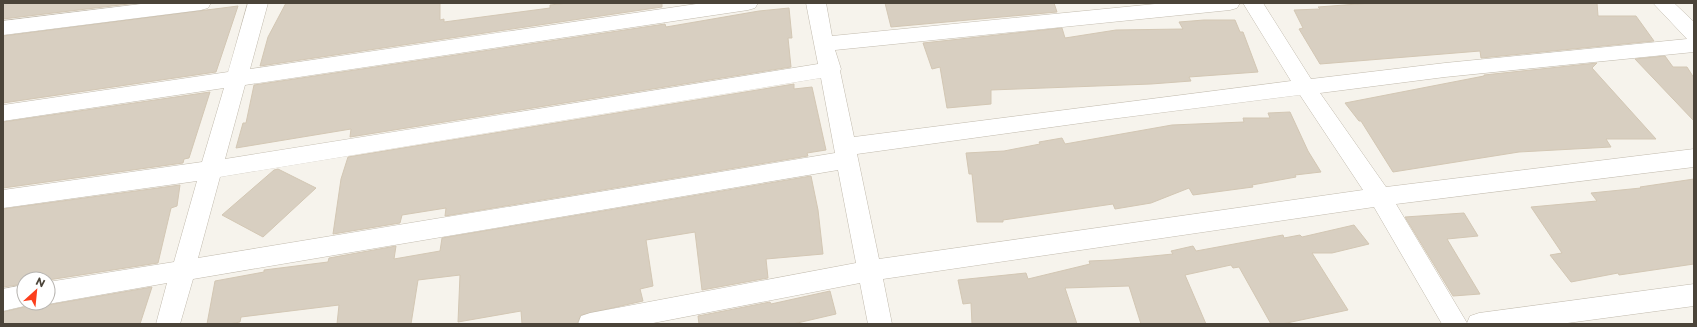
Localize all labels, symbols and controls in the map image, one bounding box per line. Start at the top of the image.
north arrow [16,271,56,311]
text: N [33,274,48,290]

